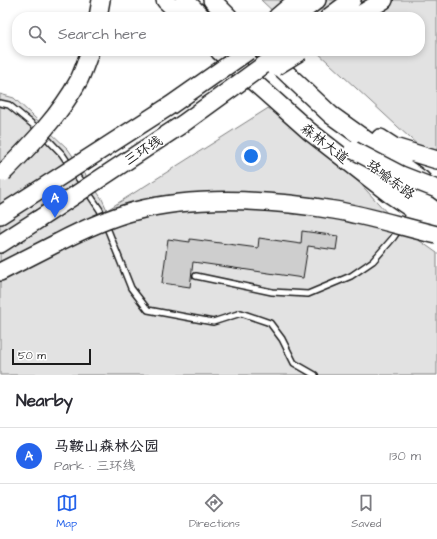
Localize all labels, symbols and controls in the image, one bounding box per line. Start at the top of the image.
search box [12,12,425,56]
icon: search [26,23,48,45]
text: Search here [58,24,147,45]
street label: 森林大道 [296,119,353,169]
street label: 三环线 [120,131,167,171]
your location [241,146,261,166]
street label: 珞喻东路 [362,155,419,205]
pin: A [42,185,68,218]
scale bar [12,347,91,366]
text: 50 m [18,348,46,363]
text: Nearby [16,389,73,413]
text: 马鞍山森林公园 [54,436,159,457]
text: A [25,447,33,465]
text: 130 m [389,447,421,465]
text: Park · 三环线 [54,457,135,475]
tab: Map [56,492,78,531]
tab: Directions [189,492,240,531]
tab: Saved [351,492,381,531]

